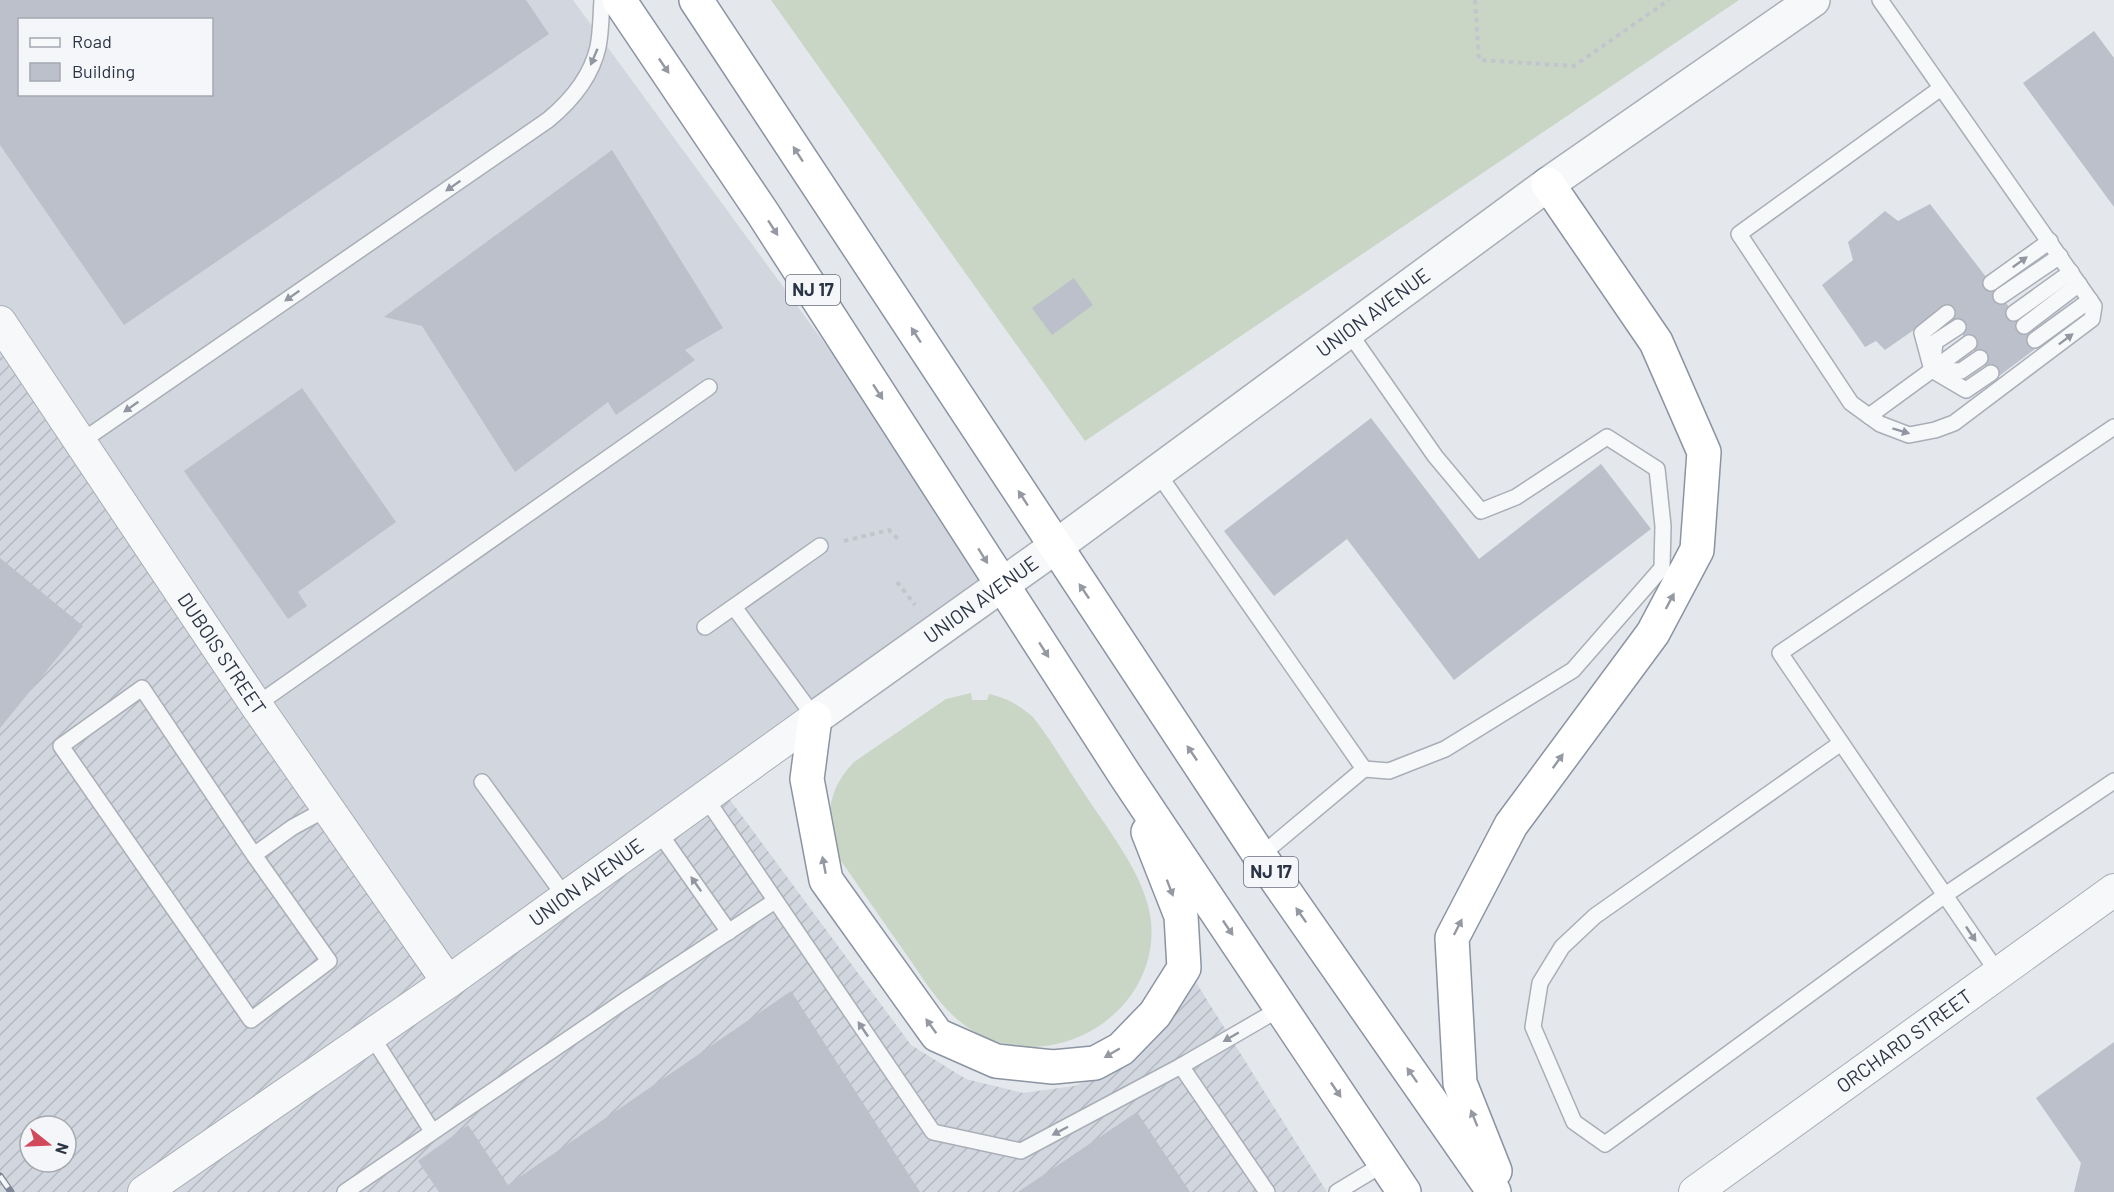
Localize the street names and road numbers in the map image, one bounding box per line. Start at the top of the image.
street label: UNION AVENUE [1311,262,1434,362]
road number: NJ 17 [786,275,840,305]
street label: UNION AVENUE [919,550,1043,648]
street label: DUBOIS STREET [173,588,272,719]
street label: UNION AVENUE [524,832,648,931]
road number: NJ 17 [1244,857,1298,887]
street label: ORCHARD STREET [1831,983,1976,1097]

